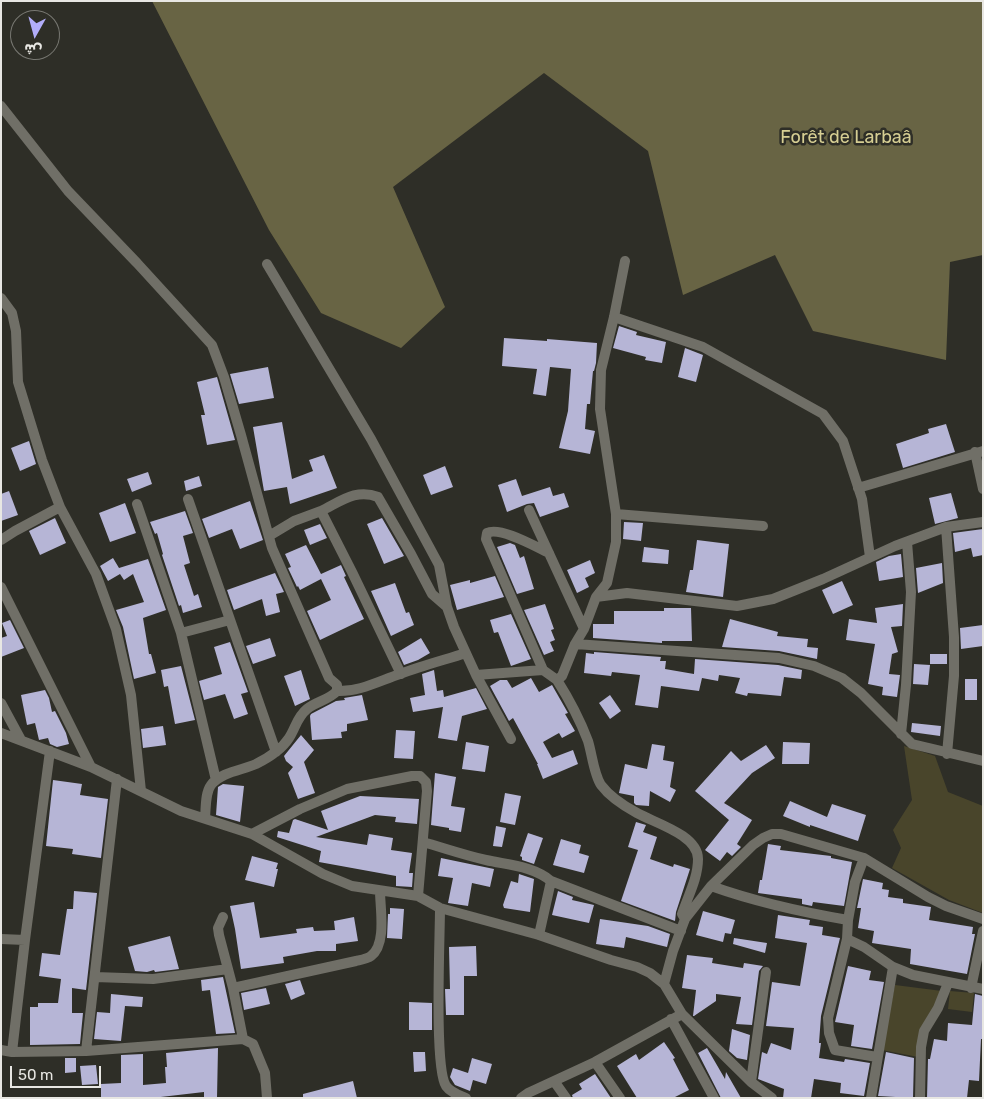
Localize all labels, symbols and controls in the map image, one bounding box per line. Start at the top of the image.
north arrow [10,10,60,60]
text: ش [23,40,43,59]
park label: Forêt de Larbaâ [780,127,912,149]
scale bar [12,1056,104,1088]
text: 50 m [18,1066,53,1084]

